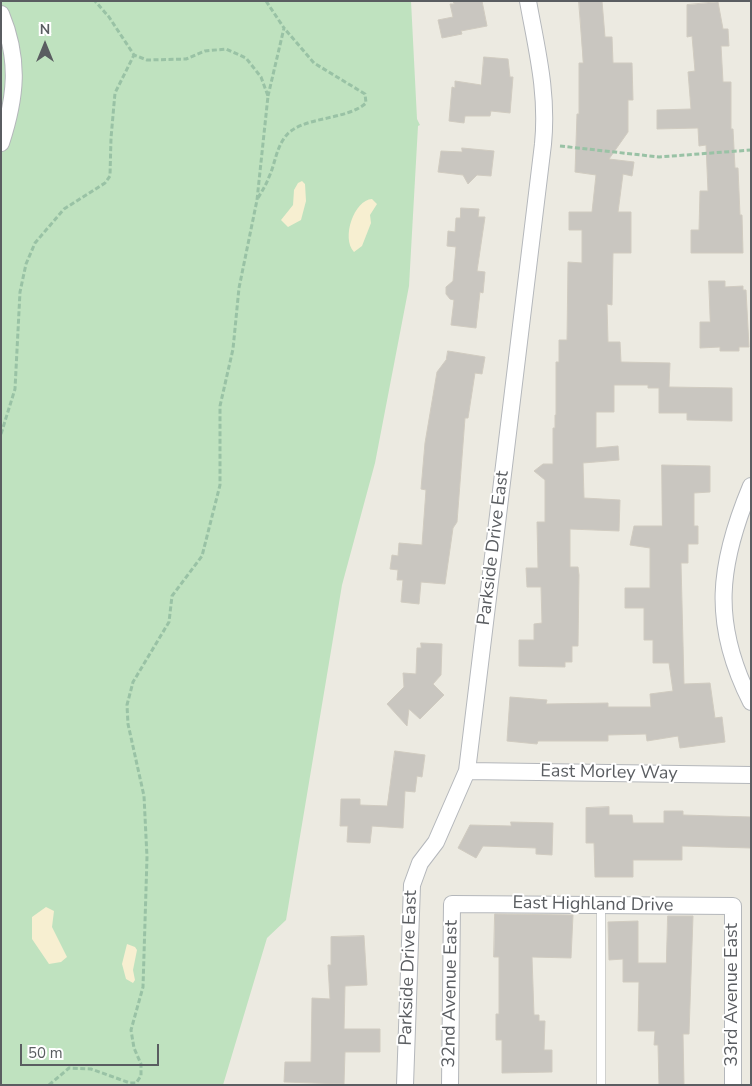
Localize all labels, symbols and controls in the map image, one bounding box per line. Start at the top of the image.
north arrow [20,20,70,70]
text: N [40,20,50,39]
street label: Parkside Drive East [474,470,514,626]
street label: East Morley Way [540,761,678,785]
street label: Parkside Drive East [395,890,423,1046]
street label: East Highland Drive [512,893,674,917]
street label: 32nd Avenue East [439,920,463,1068]
street label: 33rd Avenue East [722,923,744,1067]
scale bar [22,1034,161,1066]
text: 50 m [28,1043,63,1063]

